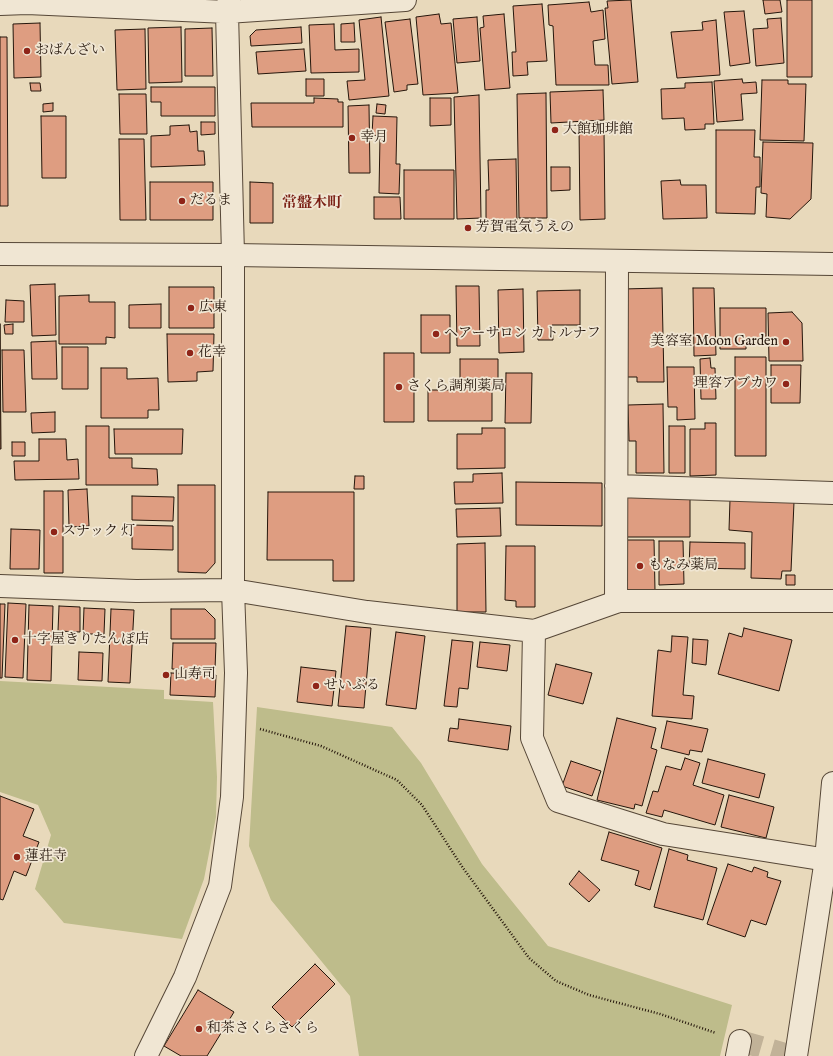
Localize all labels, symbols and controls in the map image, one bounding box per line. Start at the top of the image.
place label: おばんざい [35,43,105,59]
marker: おばんざい [22,46,32,56]
place label: 大館珈琲館 [563,122,633,138]
marker: 大館珈琲館 [550,125,560,135]
place label: 幸月 [360,130,388,146]
marker: 幸月 [347,133,357,143]
place label: だるま [190,193,232,209]
district label: 常盤木町 [282,195,342,213]
marker: だるま [177,196,187,206]
place label: 芳賀電気うえの [476,220,574,236]
marker: 芳賀電気うえの [463,223,473,233]
place label: 広東 [199,300,227,316]
marker: 広東 [186,303,196,313]
place label: ヘアーサロン カトルナフ [444,326,601,342]
marker: ヘアーサロン カトルナフ [431,329,441,339]
place label: 美容室 Moon Garden [651,334,778,350]
marker: 美容室 Moon Garden [781,337,791,347]
place label: 花幸 [198,345,226,361]
marker: 花幸 [185,348,195,358]
place label: 理容アブカワ [694,376,778,392]
place label: さくら調剤薬局 [407,379,505,395]
marker: 理容アブカワ [781,379,791,389]
marker: さくら調剤薬局 [394,382,404,392]
place label: スナック 灯 [62,524,135,540]
marker: スナック 灯 [49,527,59,537]
place label: もなみ薬局 [648,558,718,574]
marker: もなみ薬局 [635,561,645,571]
place label: 十字屋きりたんぽ店 [23,632,149,648]
marker: 十字屋きりたんぽ店 [10,635,20,645]
place label: 山寿司 [174,667,216,683]
marker: 山寿司 [161,670,171,680]
place label: せいぶる [324,678,380,694]
marker: せいぶる [311,681,321,691]
place label: 蓮荘寺 [25,849,67,865]
marker: 蓮荘寺 [12,852,22,862]
place label: 和茶さくらさくら [207,1021,319,1037]
marker: 和茶さくらさくら [194,1024,204,1034]

